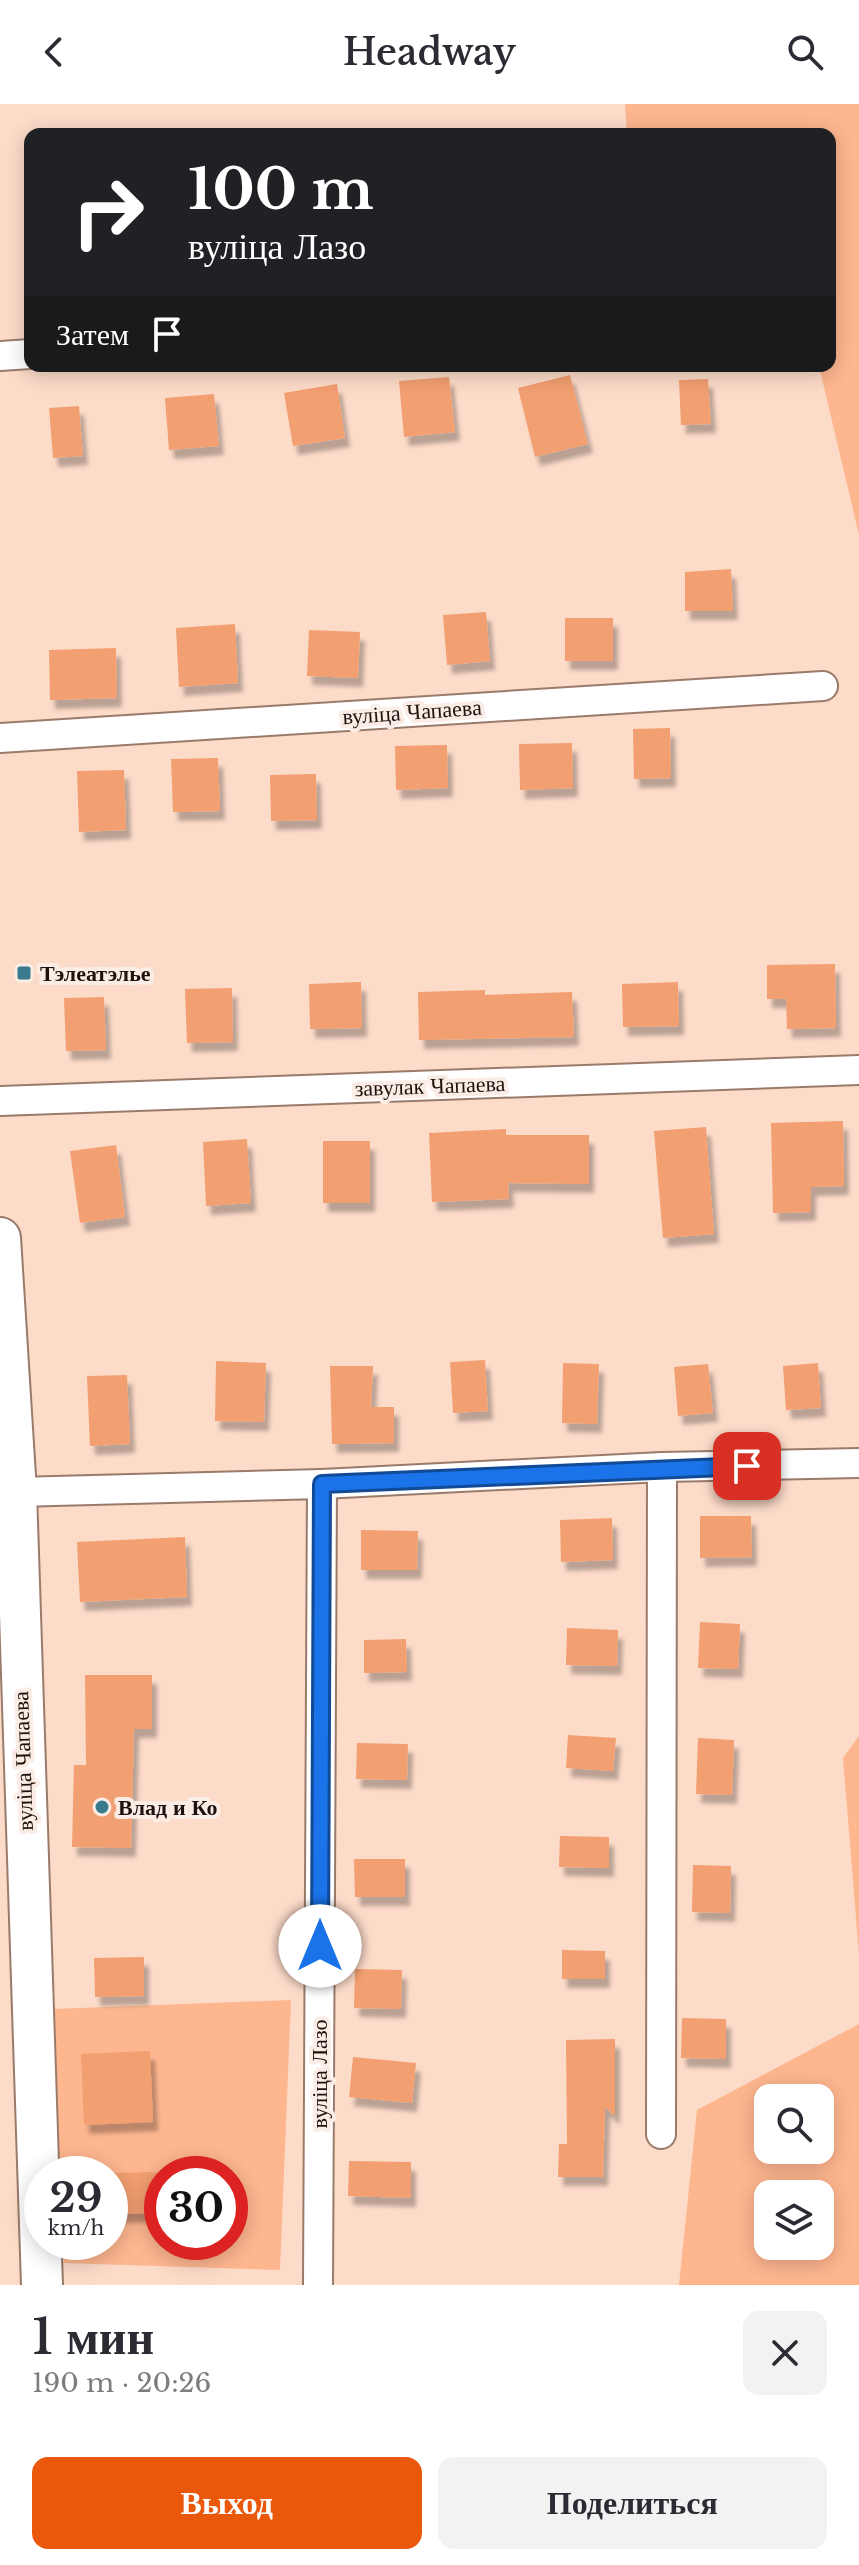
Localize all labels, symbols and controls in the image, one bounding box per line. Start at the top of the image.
icon: back [32,30,76,74]
text: Headway [343,30,516,75]
icon: search [783,30,827,74]
text: 100 m [188,155,374,224]
icon: right [56,160,160,264]
text: вуліца Лазо [188,224,366,269]
icon: arrive [145,312,189,356]
text: Затем [56,316,129,353]
street label: вуліца Чапаева [341,694,483,730]
place label: Тэлеатэлье [40,960,151,987]
marker: Тэлеатэлье [15,964,33,982]
street label: завулак Чапаева [354,1070,506,1102]
pin [713,1432,781,1500]
icon: arrive [725,1444,769,1488]
street label: вуліца Чапаева [7,1691,39,1831]
place label: Влад и Ко [118,1794,217,1821]
marker: Влад и Ко [93,1798,111,1816]
position arrow [278,1904,362,1988]
street label: вуліца Лазо [306,2020,333,2128]
map controls [754,2084,834,2260]
button: search [754,2084,834,2164]
speed limit sign: 30 [144,2156,248,2260]
text: 29 [50,2173,103,2223]
button: layers [754,2180,834,2260]
text: km/h [48,2216,104,2240]
text: 1 мин [32,2307,154,2367]
button: close [743,2311,827,2395]
text: 190 m · 20:26 [32,2367,211,2399]
button: Выход [32,2457,422,2549]
button: Поделиться [438,2457,827,2549]

